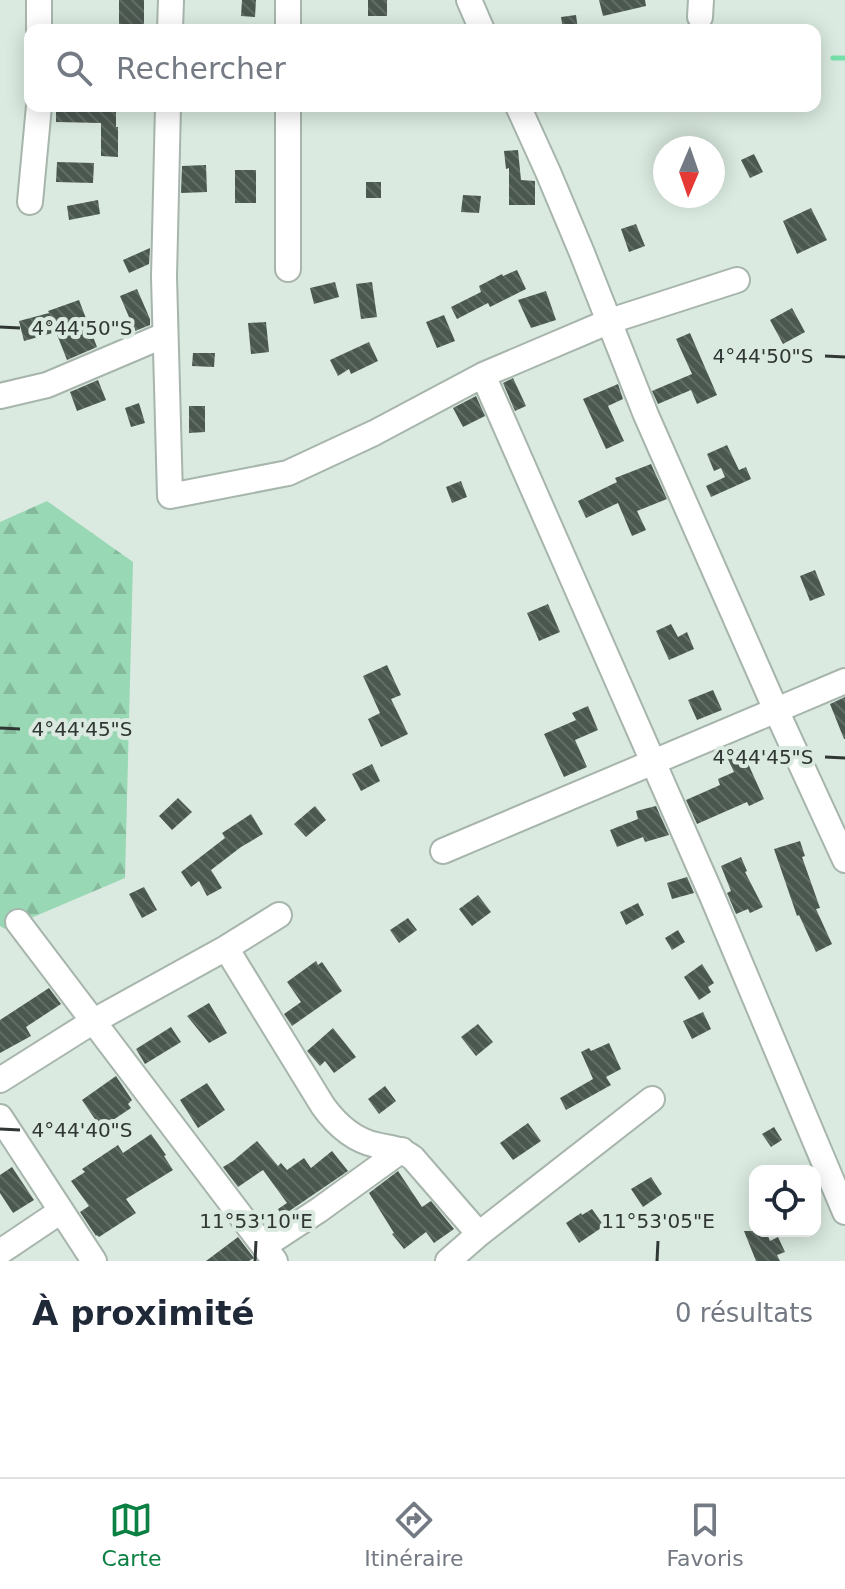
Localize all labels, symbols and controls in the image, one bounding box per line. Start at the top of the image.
search box [24,24,821,112]
icon: search [52,46,96,90]
text: Rechercher [116,51,286,86]
north arrow [653,136,725,208]
text: 4°44'50"S [31,316,133,340]
text: 4°44'50"S [712,344,814,368]
text: 4°44'45"S [31,717,133,741]
text: 4°44'45"S [712,745,814,769]
text: 4°44'40"S [31,1118,133,1142]
map controls [749,1165,821,1237]
button: locate [749,1165,821,1237]
text: 11°53'10"E [199,1209,313,1233]
text: 11°53'05"E [601,1209,715,1233]
text: À proximité [32,1293,255,1333]
text: 0 résultats [675,1298,813,1328]
tab: Carte [101,1498,161,1571]
tab: Itinéraire [364,1498,464,1571]
tab: Favoris [666,1498,744,1571]

